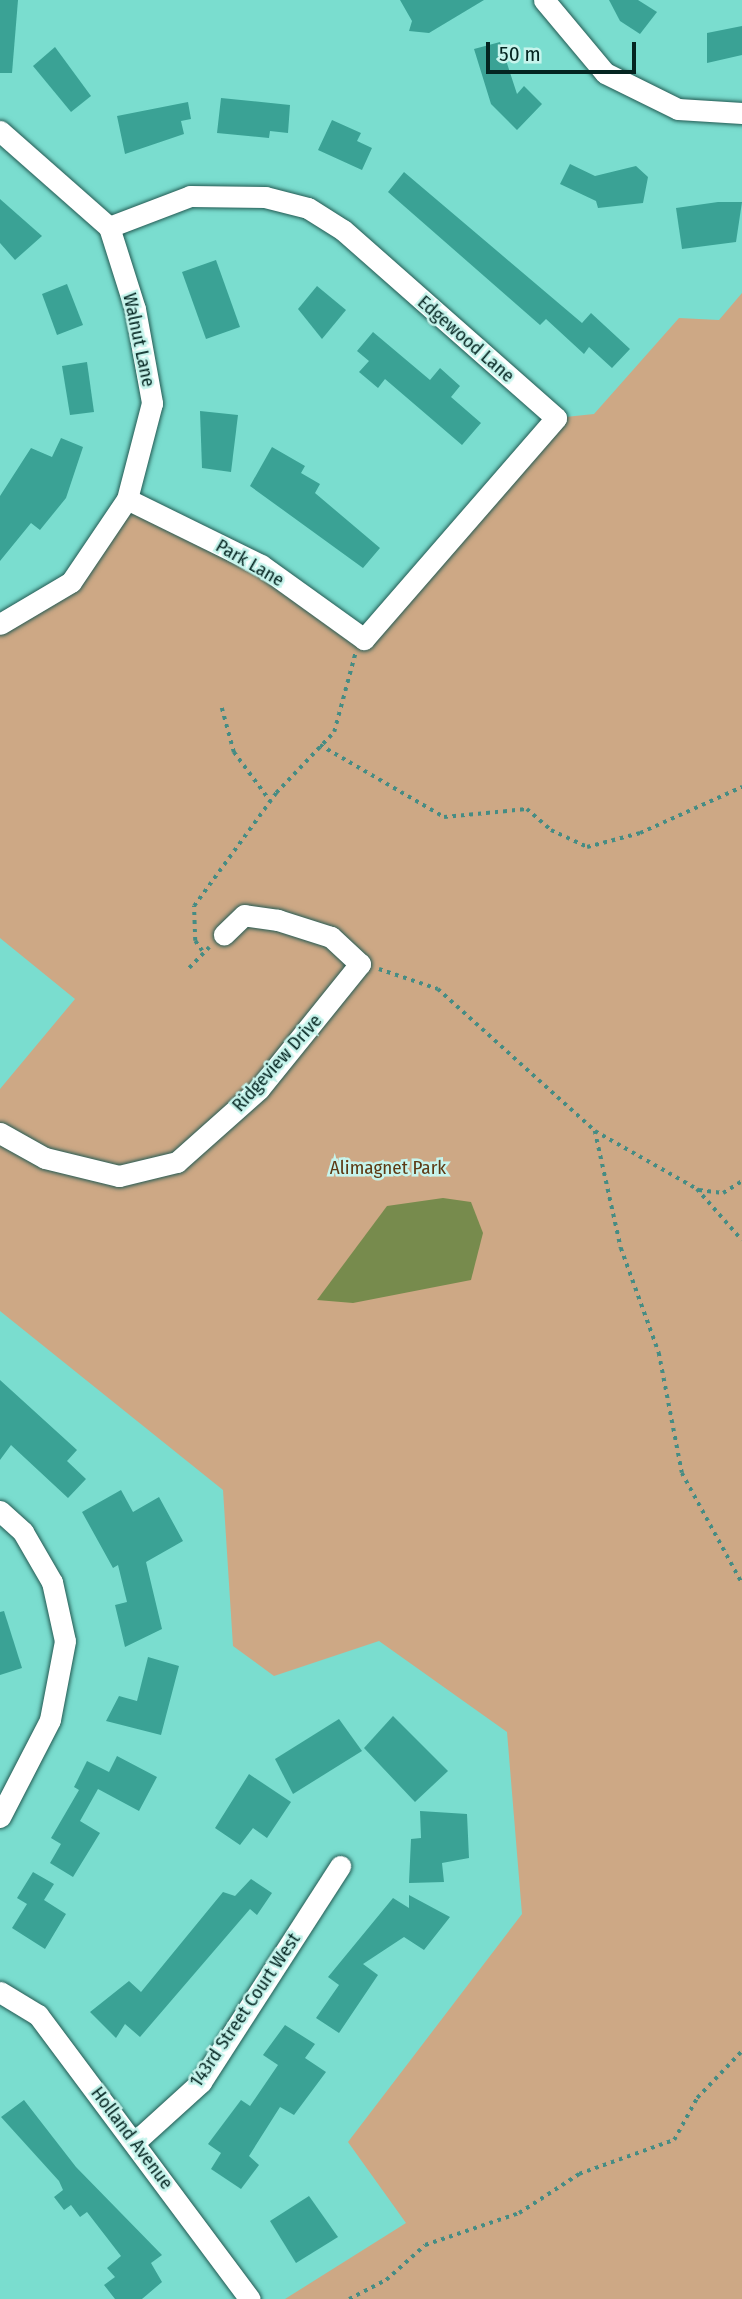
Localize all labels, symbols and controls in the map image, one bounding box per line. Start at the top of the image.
scale bar [490,28,640,72]
text: 50 m [499,41,541,67]
street label: Walnut Lane [118,291,160,389]
street label: Edgewood Lane [413,291,519,387]
street label: Park Lane [212,534,288,592]
street label: Ridgeview Drive [227,1010,327,1116]
park label: Alimagnet Park [330,1157,446,1179]
street label: 143rd Street Court West [185,1929,305,2091]
street label: Holland Avenue [86,2082,178,2194]

